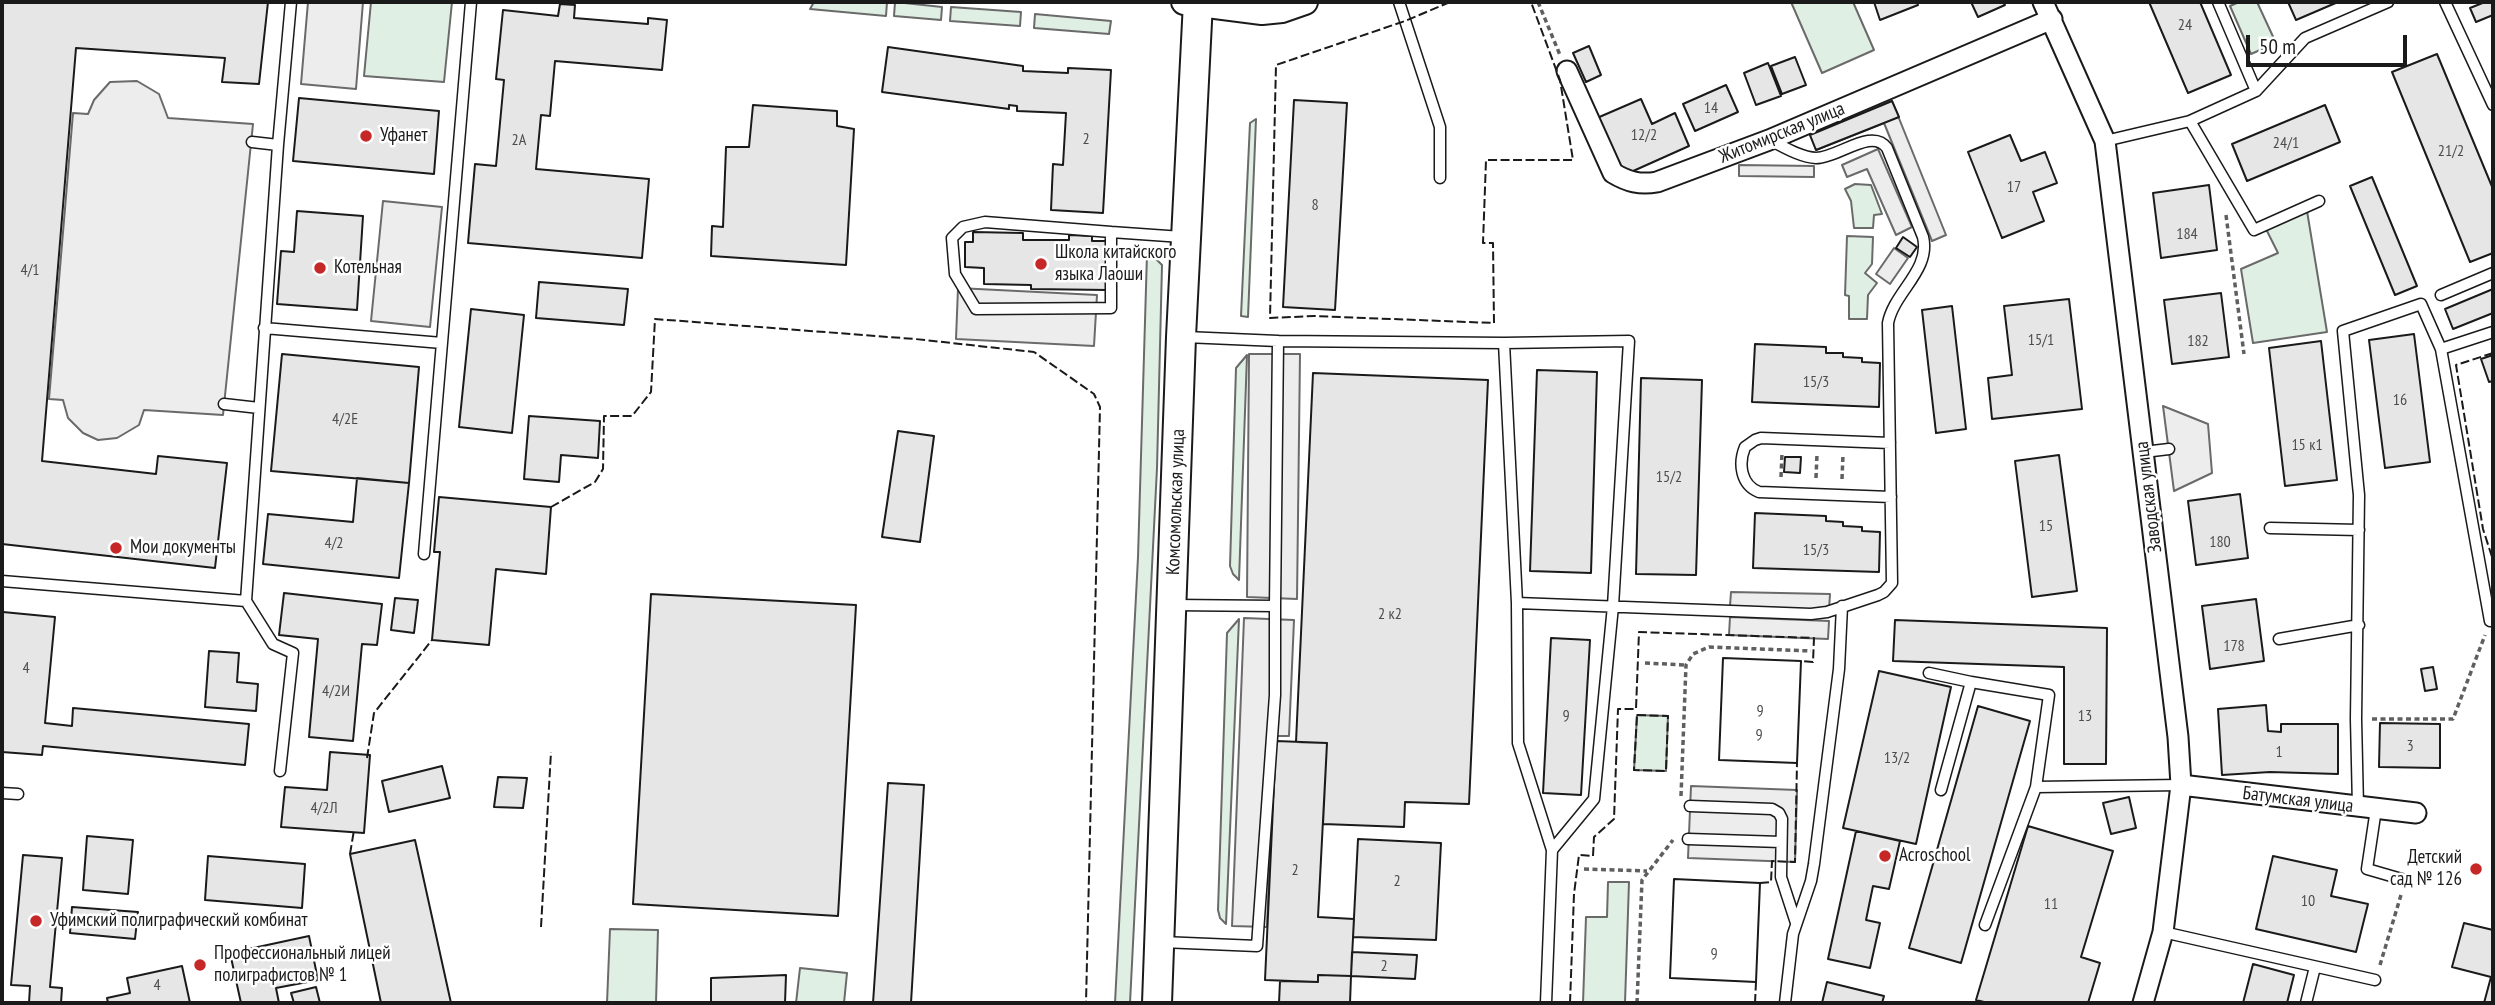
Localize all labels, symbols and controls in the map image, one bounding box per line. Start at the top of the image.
house number: 24 [2178,15,2192,35]
scale bar [2250,21,2411,65]
text: 50 m [2259,33,2296,60]
street label: Житомирская улица [1716,97,1848,169]
house number: 14 [1704,98,1718,118]
place label: Уфанет [380,125,428,147]
house number: 12/2 [1631,125,1657,145]
marker: Уфанет [358,128,374,144]
house number: 2 [1082,129,1090,149]
house number: 2А [512,130,526,150]
house number: 24/1 [2273,133,2299,153]
house number: 21/2 [2438,141,2464,161]
house number: 17 [2007,177,2021,197]
house number: 8 [1311,195,1319,215]
house number: 184 [2176,224,2198,244]
place label: Школа китайского языка Лаоши [1055,242,1177,286]
marker: Школа китайского языка Лаоши [1033,256,1049,272]
place label: Котельная [334,257,402,279]
house number: 4/1 [20,260,40,280]
marker: Котельная [312,260,328,276]
house number: 15/1 [2028,330,2054,350]
house number: 182 [2187,331,2209,351]
house number: 15/3 [1803,372,1829,392]
house number: 16 [2393,390,2407,410]
house number: 4/2Е [332,409,358,429]
street label: Комсомольская улица [1162,429,1190,575]
house number: 15 к1 [2291,435,2323,455]
street label: Заводская улица [2131,440,2167,554]
house number: 15/2 [1656,467,1682,487]
house number: 15 [2039,516,2053,536]
house number: 180 [2209,532,2231,552]
house number: 4/2 [324,533,344,553]
place label: Мои документы [130,537,236,559]
marker: Мои документы [108,540,124,556]
house number: 15/3 [1803,540,1829,560]
house number: 2 к2 [1378,604,1402,624]
house number: 178 [2223,636,2245,656]
house number: 4 [22,658,30,678]
house number: 4/2И [322,681,350,701]
house number: 9 [1756,701,1764,721]
house number: 9 [1562,706,1570,726]
house number: 13 [2078,706,2092,726]
house number: 9 [1755,725,1763,745]
house number: 3 [2406,736,2414,756]
house number: 1 [2275,742,2283,762]
house number: 13/2 [1884,748,1910,768]
street label: Батумская улица [2241,782,2355,818]
house number: 4/2Л [310,798,338,818]
place label: Acroschool [1899,845,1970,867]
place label: Детский сад № 126 [2390,847,2462,891]
marker: Acroschool [1877,848,1893,864]
house number: 2 [1291,860,1299,880]
marker: Детский сад № 126 [2468,861,2484,877]
house number: 2 [1393,871,1401,891]
house number: 10 [2301,891,2315,911]
house number: 11 [2044,894,2058,914]
place label: Уфимский полиграфический комбинат [50,910,308,932]
marker: Уфимский полиграфический комбинат [28,913,44,929]
place label: Профессиональный лицей полиграфистов № 1 [214,943,391,987]
house number: 9 [1710,944,1718,964]
house number: 2 [1380,956,1388,976]
marker: Профессиональный лицей полиграфистов № 1 [192,957,208,973]
house number: 4 [153,975,161,995]

